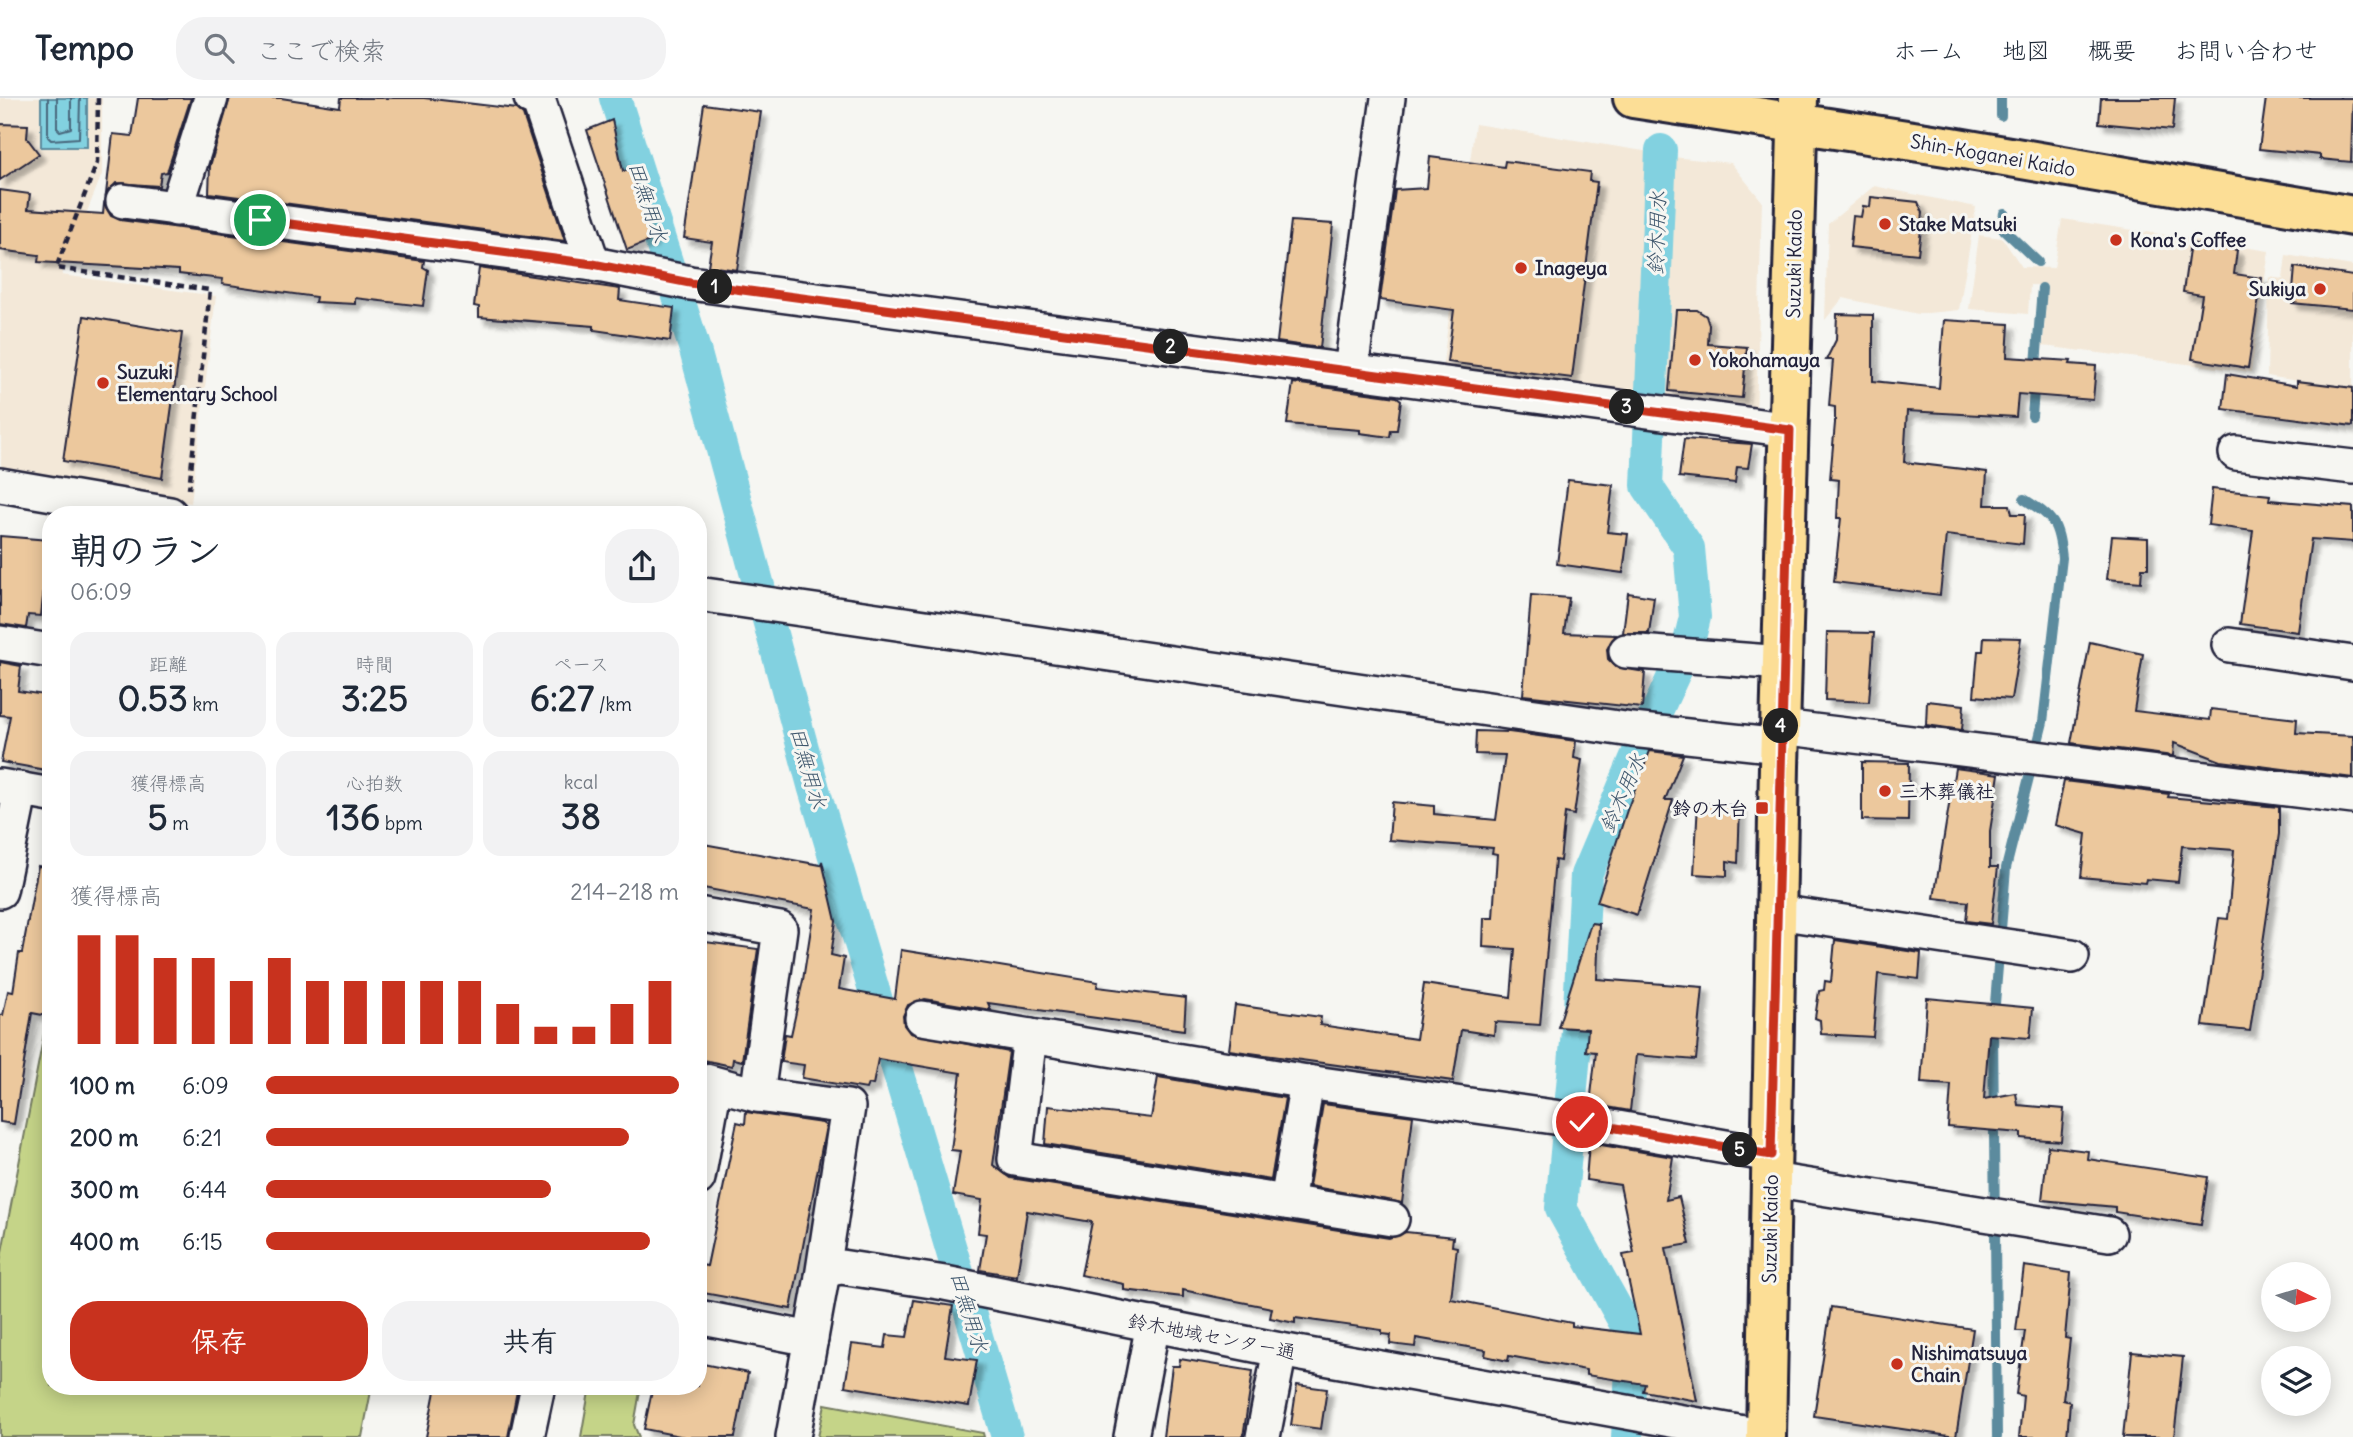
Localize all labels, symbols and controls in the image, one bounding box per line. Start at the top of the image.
search box [176,17,666,80]
text: Tempo [35,27,134,69]
icon: search [200,29,238,67]
text: ここで検索 [256,34,386,67]
text: ホーム [1893,35,1964,65]
text: 地図 [2002,35,2050,65]
text: 概要 [2088,35,2136,65]
text: お問い合わせ [2174,35,2318,65]
street label: Shin-Koganei Kaido [1909,129,2077,181]
water label: 田無用水 [623,158,674,246]
pin [230,190,290,250]
water label: 鈴木用水 [1642,191,1671,275]
icon: arrive [241,201,279,239]
street label: Suzuki Kaido [1781,209,1807,319]
place label: Stake Matsuki [1899,212,2017,236]
marker: Stake Matsuki [1877,216,1893,232]
place label: Kona's Coffee [2130,228,2246,252]
marker: Kona's Coffee [2108,232,2124,248]
place label: Inageya [1535,256,1608,280]
marker: Inageya [1513,260,1529,276]
pin: 1 [698,270,732,304]
text: 1 [711,274,718,298]
place label: Sukiya [2249,277,2306,301]
marker: Sukiya [2312,281,2328,297]
pin: 2 [1154,330,1188,364]
text: 2 [1165,334,1176,358]
place label: Yokohamaya [1708,348,1820,372]
marker: Yokohamaya [1687,352,1703,368]
place label: Suzuki Elementary School [117,360,278,406]
marker: Suzuki Elementary School [95,375,111,391]
pin: 3 [1610,390,1644,424]
text: 3 [1621,394,1632,418]
text: 朝のラン [70,527,222,574]
button: share [605,529,679,603]
text: 06:09 [70,577,132,606]
text: 距離 [149,652,187,676]
text: 時間 [355,652,394,676]
text: ペース [553,652,609,676]
text: 0.53 [118,676,188,720]
text: 3:25 [341,676,408,720]
text: 6:27 [530,676,594,720]
text: km [188,692,219,716]
text: /km [594,692,632,716]
pin: 4 [1764,708,1798,744]
text: 4 [1775,713,1786,737]
water label: 田無用水 [784,724,833,812]
water label: 鈴木用水 [1593,749,1652,837]
text: kcal [564,770,598,794]
text: 獲得標高 [130,771,206,795]
text: 心拍数 [346,771,403,795]
place label: 三木葬儀社 [1899,779,1994,803]
marker: 三木葬儀社 [1877,783,1893,799]
text: 38 [561,794,601,838]
text: 5 [148,795,168,839]
text: 136 [326,795,380,839]
place label: 鈴の木台 [1672,796,1748,820]
marker: 鈴の木台 [1754,800,1770,816]
text: m [168,811,189,835]
text: bpm [380,811,423,835]
text: 214–218 m [570,877,679,906]
text: 獲得標高 [70,881,162,910]
text: 100 m [70,1071,135,1100]
text: 6:09 [182,1071,229,1100]
pin [1552,1092,1612,1152]
icon: check [1563,1103,1601,1141]
text: 200 m [70,1123,139,1152]
text: 6:21 [182,1123,222,1152]
pin: 5 [1722,1132,1758,1168]
text: 5 [1734,1137,1745,1161]
street label: Suzuki Kaido [1757,1174,1783,1284]
text: 300 m [70,1175,139,1204]
text: 6:44 [182,1175,227,1204]
text: 400 m [70,1227,139,1256]
text: 6:15 [182,1227,223,1256]
north arrow [2261,1262,2331,1332]
map controls [2261,1262,2331,1416]
water label: 田無用水 [944,1268,995,1356]
button: 保存 [70,1301,368,1381]
button: 共有 [382,1301,679,1381]
street label: 鈴木地域センター通 [1126,1308,1298,1364]
place label: Nishimatsuya Chain [1911,1341,2028,1387]
button: layers [2261,1346,2331,1416]
marker: Nishimatsuya Chain [1889,1356,1905,1372]

